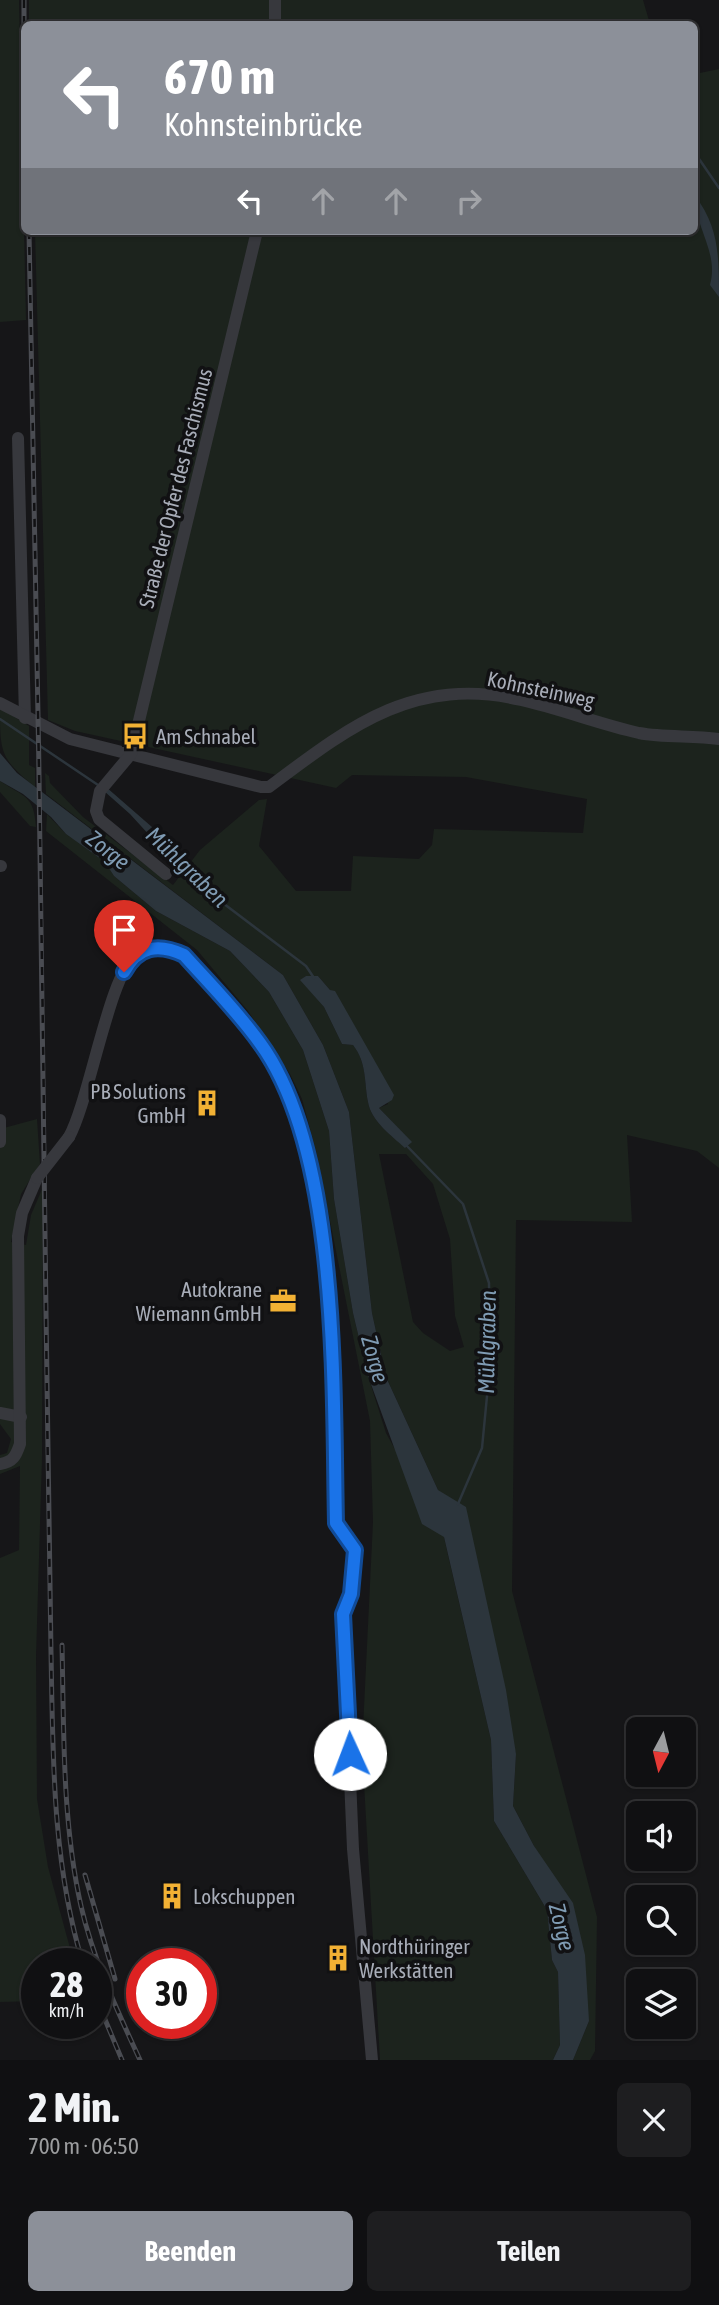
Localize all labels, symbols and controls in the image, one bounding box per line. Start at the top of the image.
text: 670 m [164,48,275,104]
icon: left [49,49,140,140]
text: Kohnsteinbrücke [164,106,363,143]
icon: left [231,182,269,220]
icon: ahead [304,182,342,220]
icon: ahead [377,182,415,220]
icon: right [450,182,488,220]
street label: Straße der Opfer des Faschismus [134,366,216,610]
street label: Kohnsteinweg [485,666,597,712]
bus stop icon: Am Schnabel [120,721,150,751]
place label: Am Schnabel [156,724,256,748]
water label: Mühlgraben [141,822,233,912]
water label: Zorge [81,825,135,875]
pin [94,900,154,972]
icon: arrive [105,911,143,949]
place label: PB Solutions GmbH [90,1079,186,1127]
building icon: PB Solutions GmbH [192,1088,222,1118]
place label: Autokrane Wiemann GmbH [136,1277,262,1325]
office icon: Autokrane Wiemann GmbH [268,1286,298,1316]
water label: Mühlgraben [473,1290,501,1394]
water label: Zorge [356,1332,394,1386]
position arrow [313,1717,387,1791]
north arrow [626,1717,696,1787]
map controls [626,1717,696,2039]
button: sound [626,1801,696,1871]
building icon: Lokschuppen [157,1881,187,1911]
place label: Lokschuppen [193,1884,295,1908]
button: search [626,1885,696,1955]
water label: Zorge [544,1901,580,1953]
place label: Nordthüringer Werkstätten [359,1934,470,1982]
building icon: Nordthüringer Werkstätten [323,1943,353,1973]
speed limit sign: 30 [126,1948,217,2039]
text: 28 [50,1964,83,2004]
button: layers [626,1969,696,2039]
text: km/h [49,2000,84,2021]
text: 2 Min. [28,2083,119,2131]
button: close [617,2083,691,2157]
text: 700 m · 06:50 [28,2133,139,2159]
button: Beenden [28,2211,353,2291]
button: Teilen [367,2211,691,2291]

